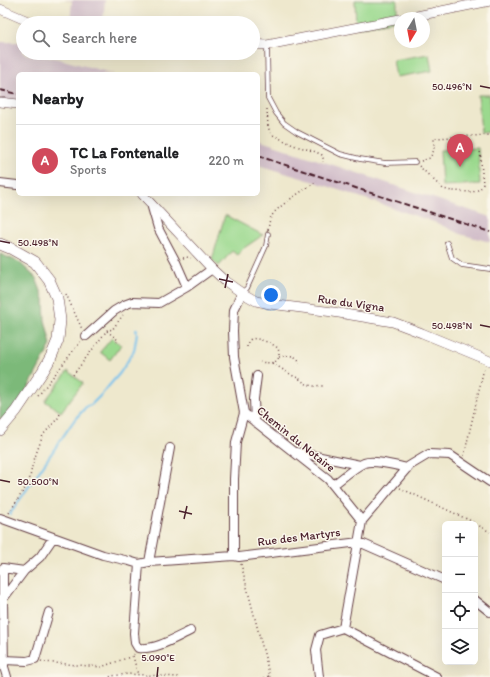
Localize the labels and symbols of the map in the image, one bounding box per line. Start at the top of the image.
north arrow [394,12,430,48]
text: 50.496°N [432,80,472,93]
pin: A [447,134,473,167]
text: 50.498°N [18,236,58,249]
your location [261,285,281,305]
street label: Rue du Vigna [317,291,385,315]
text: 50.498°N [432,319,472,332]
street label: Chemin du Notaire [254,403,338,475]
text: 50.500°N [17,475,59,488]
street label: Rue des Martyrs [257,525,341,549]
text: 5.090°E [141,651,175,664]

